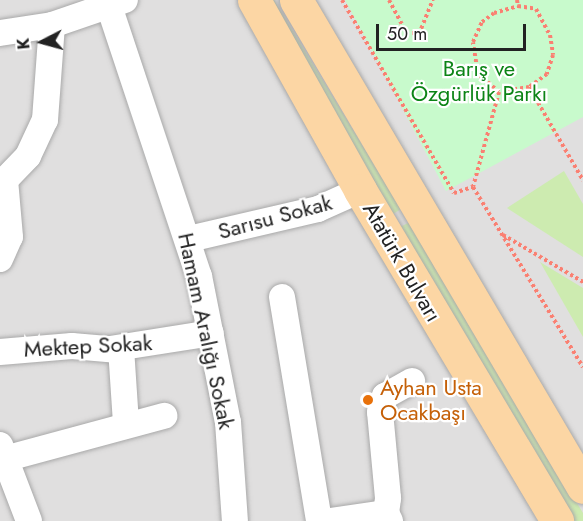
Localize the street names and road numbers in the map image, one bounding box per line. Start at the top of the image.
street label: Sarısu Sokak [215,189,335,245]
street label: Atatürk Bulvarı [357,198,447,326]
street label: Hamam Aralığı Sokak [172,230,240,432]
street label: Mektep Sokak [23,329,153,363]

